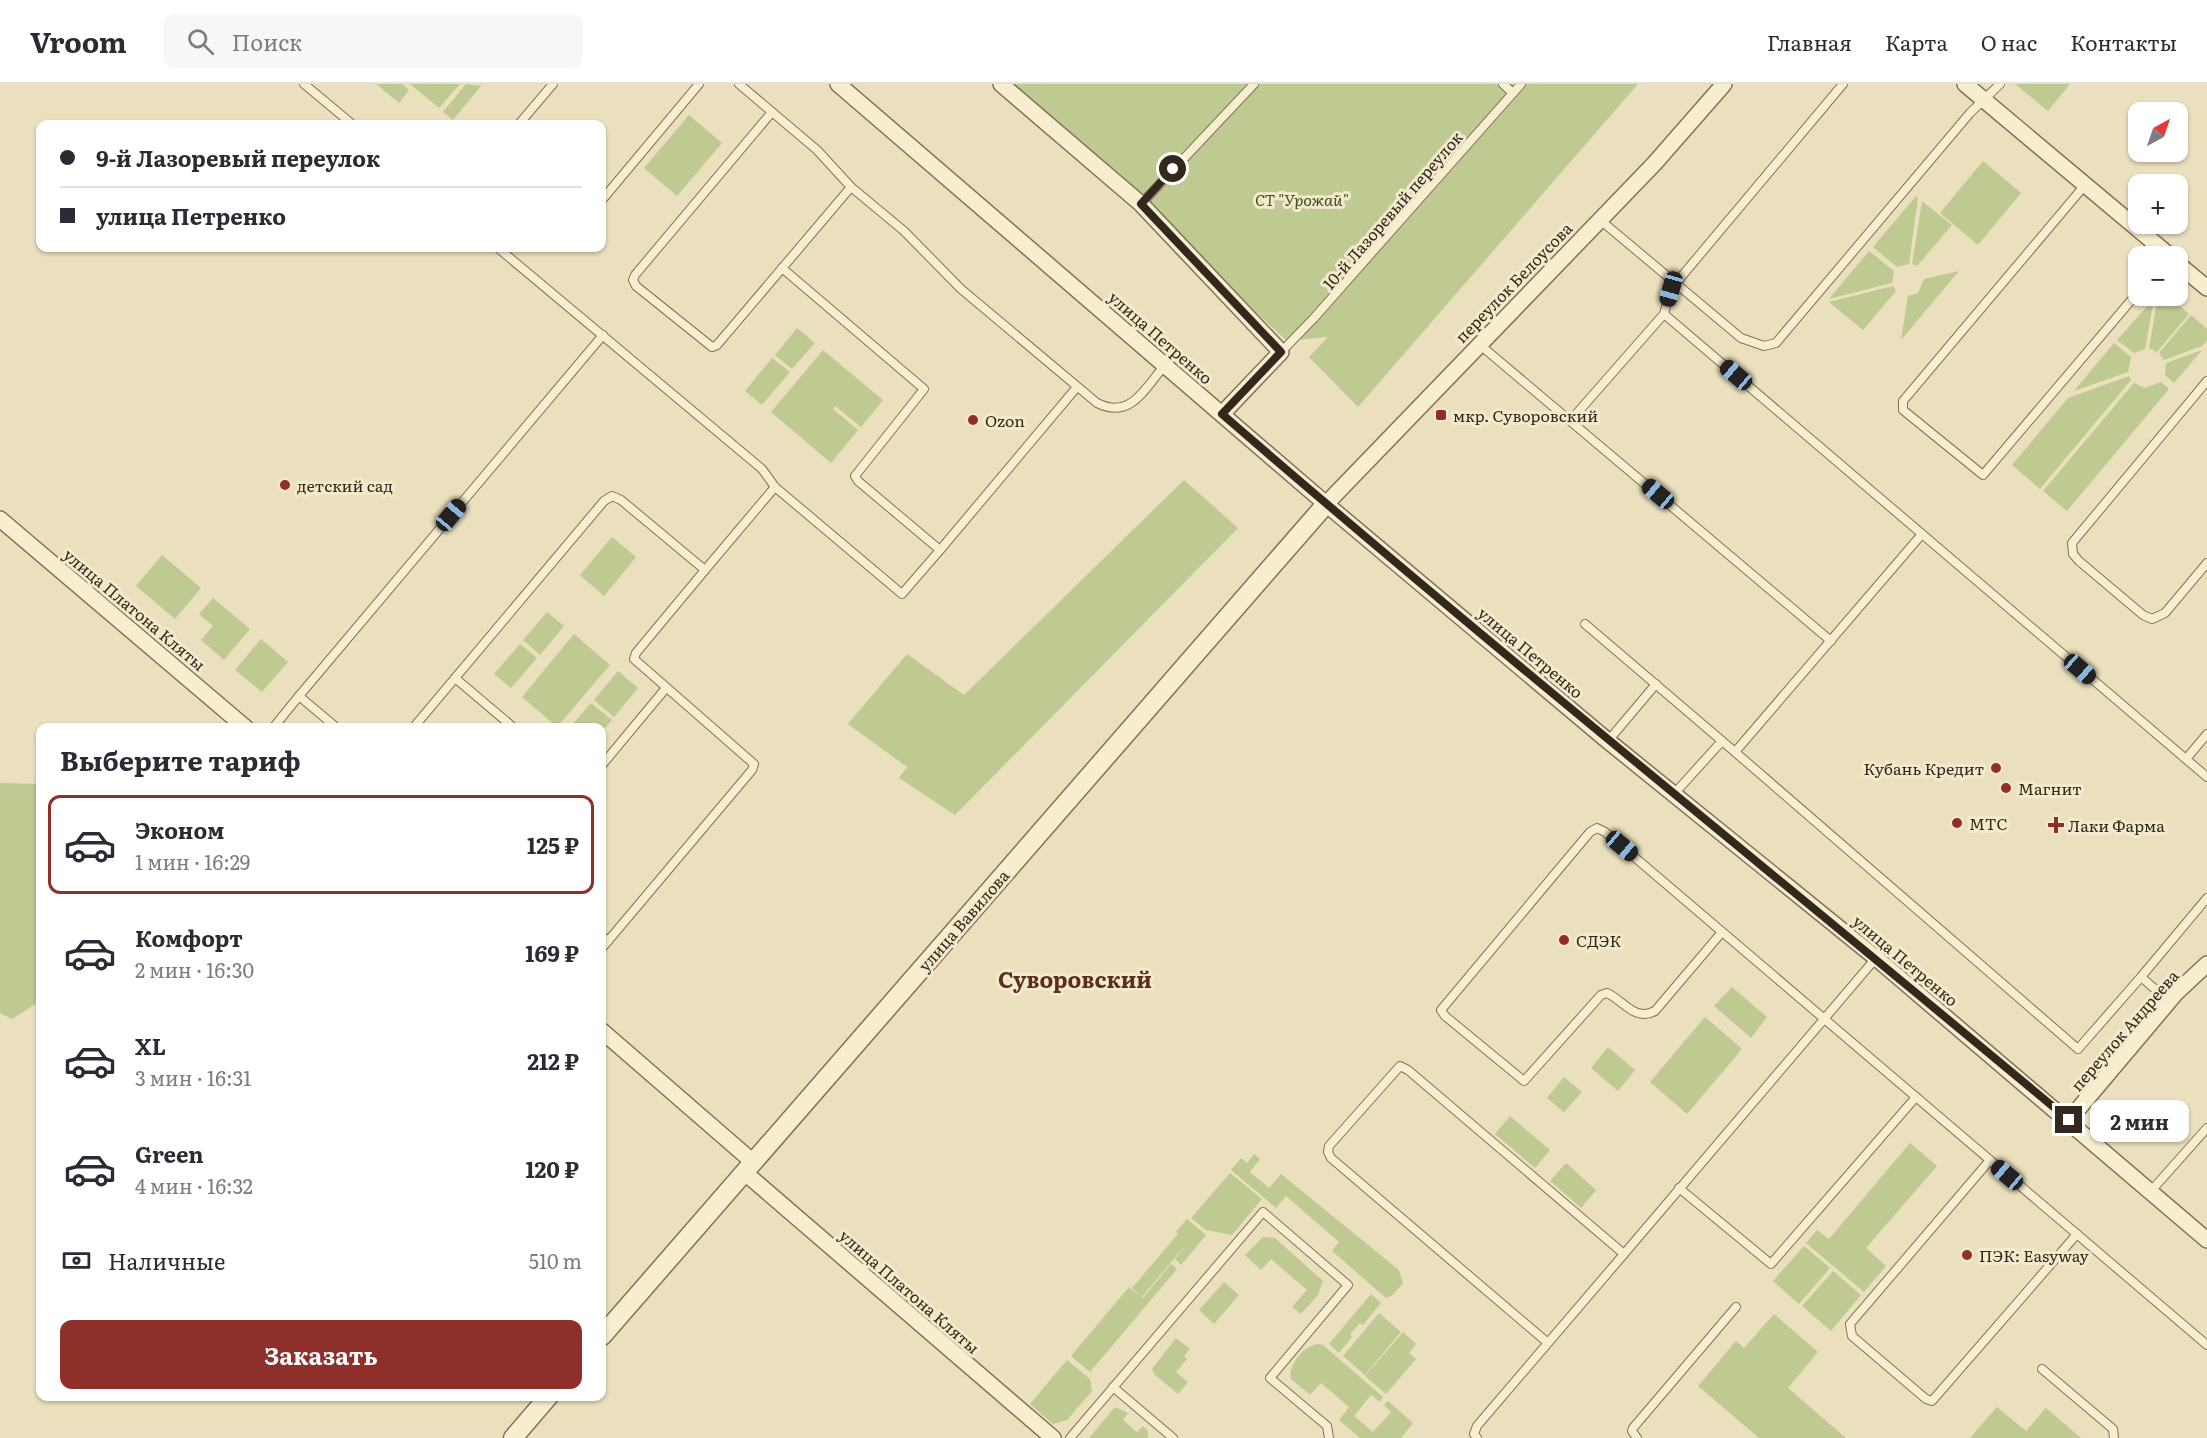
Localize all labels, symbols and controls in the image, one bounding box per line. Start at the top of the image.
search box [163,14,583,68]
text: Vroom [30,20,127,62]
icon: search [184,25,217,58]
text: Поиск [232,25,302,58]
text: Главная [1767,26,1852,57]
text: Карта [1885,26,1948,57]
text: О нас [1981,26,2037,57]
text: Контакты [2070,26,2177,57]
north arrow [2128,102,2188,162]
map controls [2128,102,2188,306]
street label: 10-й Лазоревый переулок [1316,125,1468,294]
text: 9-й Лазоревый переулок [96,141,380,174]
route start [1159,155,1186,182]
button: + [2128,174,2188,234]
park label: СТ "Урожай" [1255,187,1349,211]
text: улица Петренко [96,199,286,232]
street label: переулок Белоусова [1449,216,1577,348]
button: − [2128,246,2188,306]
car [1657,269,1685,309]
street label: улица Петренко [1104,285,1218,389]
car [1716,357,1756,393]
place label: мкр. Суворовский [1453,403,1598,427]
place label: Ozon [985,408,1025,432]
marker: мкр. Суворовский [1434,408,1448,422]
marker: Ozon [966,413,980,427]
place label: детский сад [297,473,393,497]
car [1638,476,1678,512]
marker: детский сад [278,478,292,492]
car [433,495,469,535]
street label: улица Платона Кляты [59,542,211,676]
street label: улица Петренко [1473,601,1589,703]
car [2061,650,2099,688]
text: Выберите тариф [60,739,301,779]
place label: Кубань Кредит [1863,756,1984,780]
marker: Кубань Кредит [1989,761,2003,775]
place label: Магнит [2018,776,2082,800]
marker: Магнит [1999,781,2013,795]
place label: МТС [1969,811,2008,835]
text: Эконом [135,813,224,846]
place label: Лаки Фарма [2068,813,2165,837]
marker: МТС [1950,816,1964,830]
icon: car [63,818,117,872]
marker: Лаки Фарма [2049,818,2063,832]
text: 125 ₽ [527,828,579,861]
car [1602,828,1642,864]
text: 1 мин · 16:29 [135,846,250,876]
street label: улица Вавилова [912,863,1014,976]
street label: улица Петренко [1848,909,1964,1011]
text: Комфорт [135,921,243,954]
icon: car [63,926,117,980]
place label: СДЭК [1576,928,1621,952]
marker: СДЭК [1557,933,1571,947]
text: 169 ₽ [525,936,579,969]
text: 2 мин · 16:30 [135,954,254,984]
district label: Суворовский [998,962,1152,995]
street label: переулок Андреева [2064,964,2184,1096]
text: XL [135,1029,166,1062]
icon: car [63,1034,117,1088]
text: 212 ₽ [527,1044,579,1077]
text: 3 мин · 16:31 [135,1062,251,1092]
callout: 2 мин [2090,1099,2189,1141]
route end [2055,1106,2082,1133]
text: 2 мин [2110,1106,2169,1136]
text: Green [135,1137,204,1170]
icon: car [63,1142,117,1196]
text: 120 ₽ [525,1152,579,1185]
car [1987,1157,2027,1193]
text: 4 мин · 16:32 [135,1170,253,1200]
street label: улица Платона Кляты [835,1223,985,1359]
place label: ПЭК: Easyway [1979,1243,2090,1267]
icon: cash [60,1244,93,1277]
text: Наличные [108,1244,226,1277]
text: 510 m [529,1245,582,1275]
marker: ПЭК: Easyway [1960,1248,1974,1262]
button: Заказать [60,1320,582,1389]

